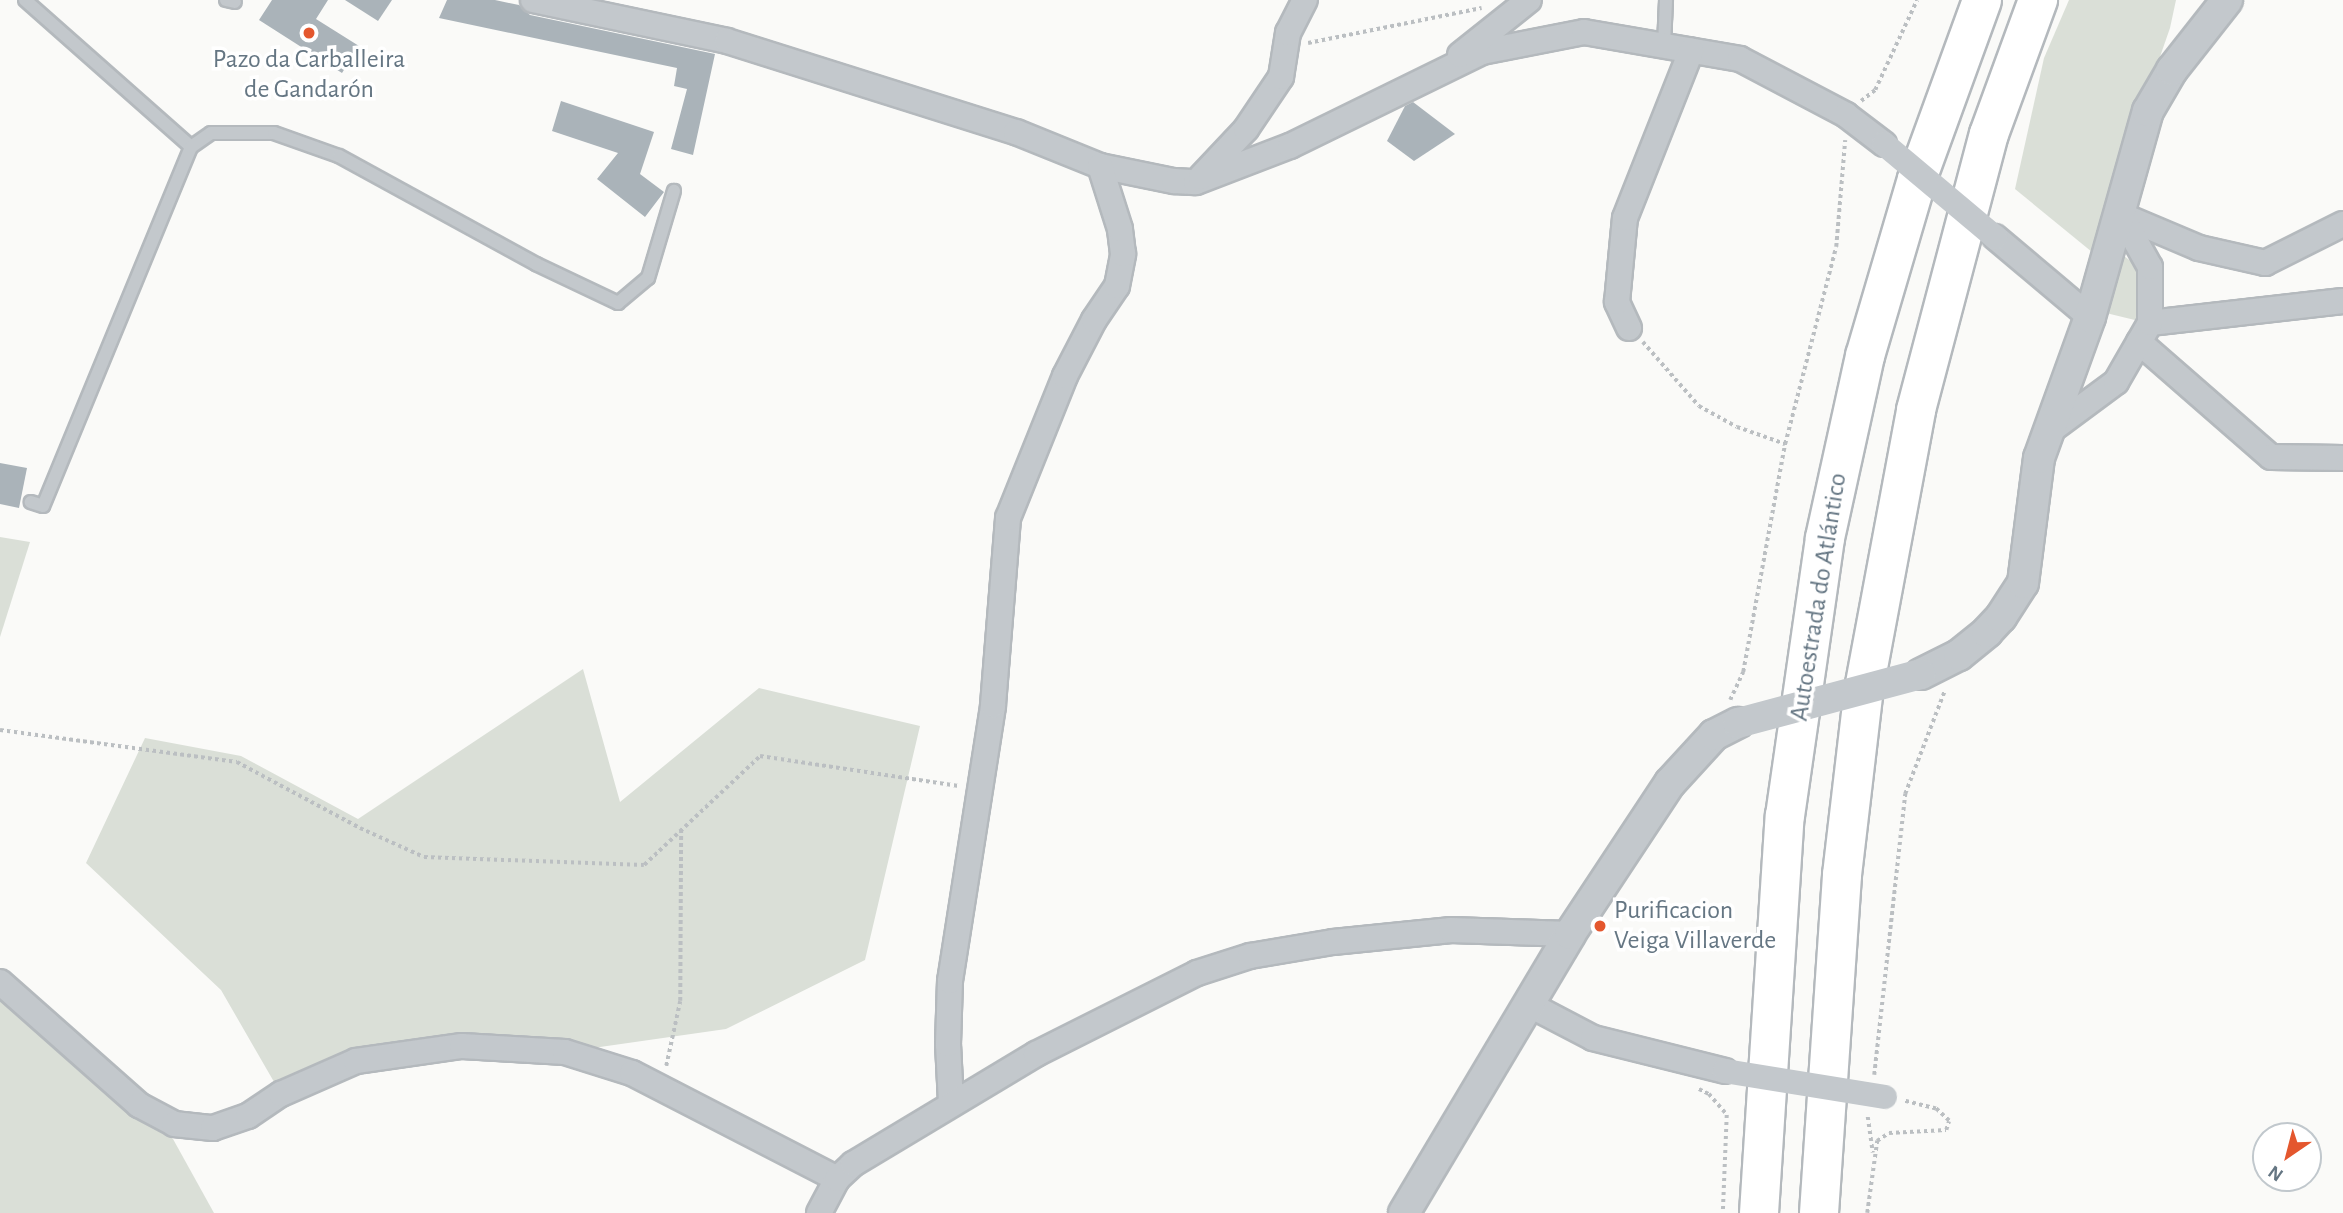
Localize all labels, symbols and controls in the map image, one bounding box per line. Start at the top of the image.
marker: Pazo da Carballeira de Gandarón [301,25,317,41]
place label: Pazo da Carballeira de Gandarón [213,44,405,106]
street label: Autoestrada do Atlántico [1784,471,1854,723]
place label: Purificacion Veiga Villaverde [1614,895,1776,956]
marker: Purificacion Veiga Villaverde [1592,918,1608,934]
north arrow [2252,1122,2322,1192]
text: N [2265,1161,2287,1185]

